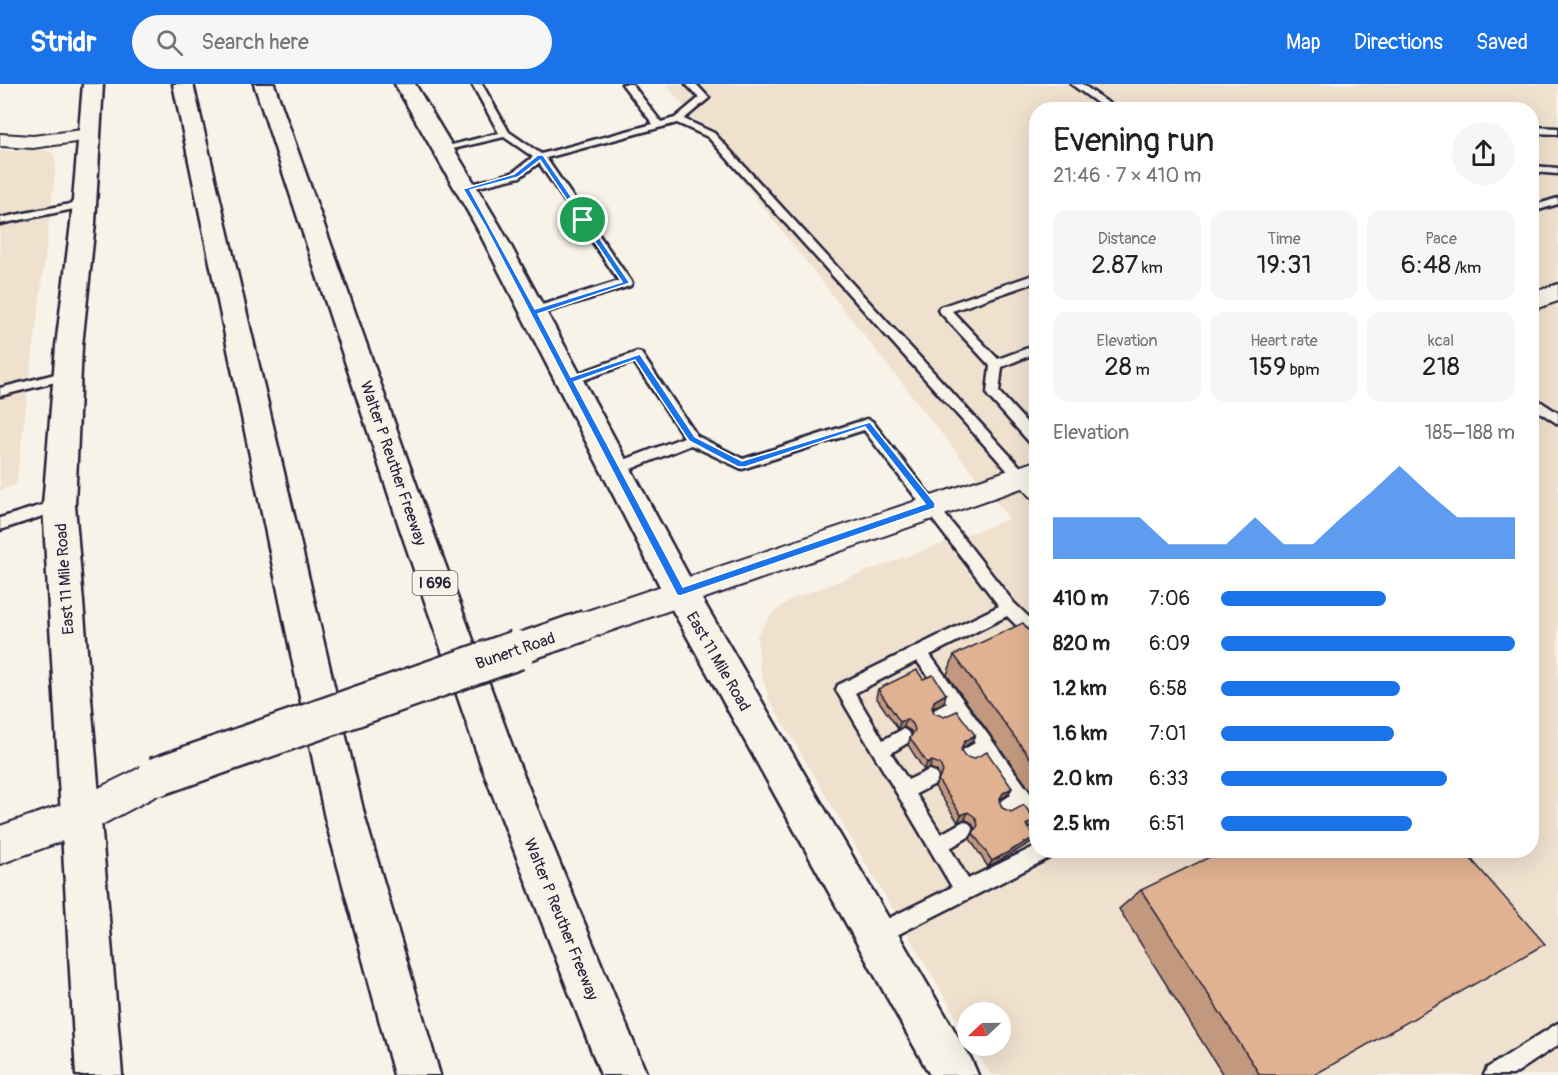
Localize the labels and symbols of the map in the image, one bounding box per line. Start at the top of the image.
pin [557,194,608,245]
street label: Walter P Reuther Freeway [355,378,431,548]
street label: East 11 Mile Road [51,523,79,635]
road number: I 696 [412,571,458,595]
street label: East 11 Mile Road [682,608,755,715]
street label: Bunert Road [473,628,558,674]
street label: Walter P Reuther Freeway [519,835,603,1003]
north arrow [957,1002,1011,1056]

